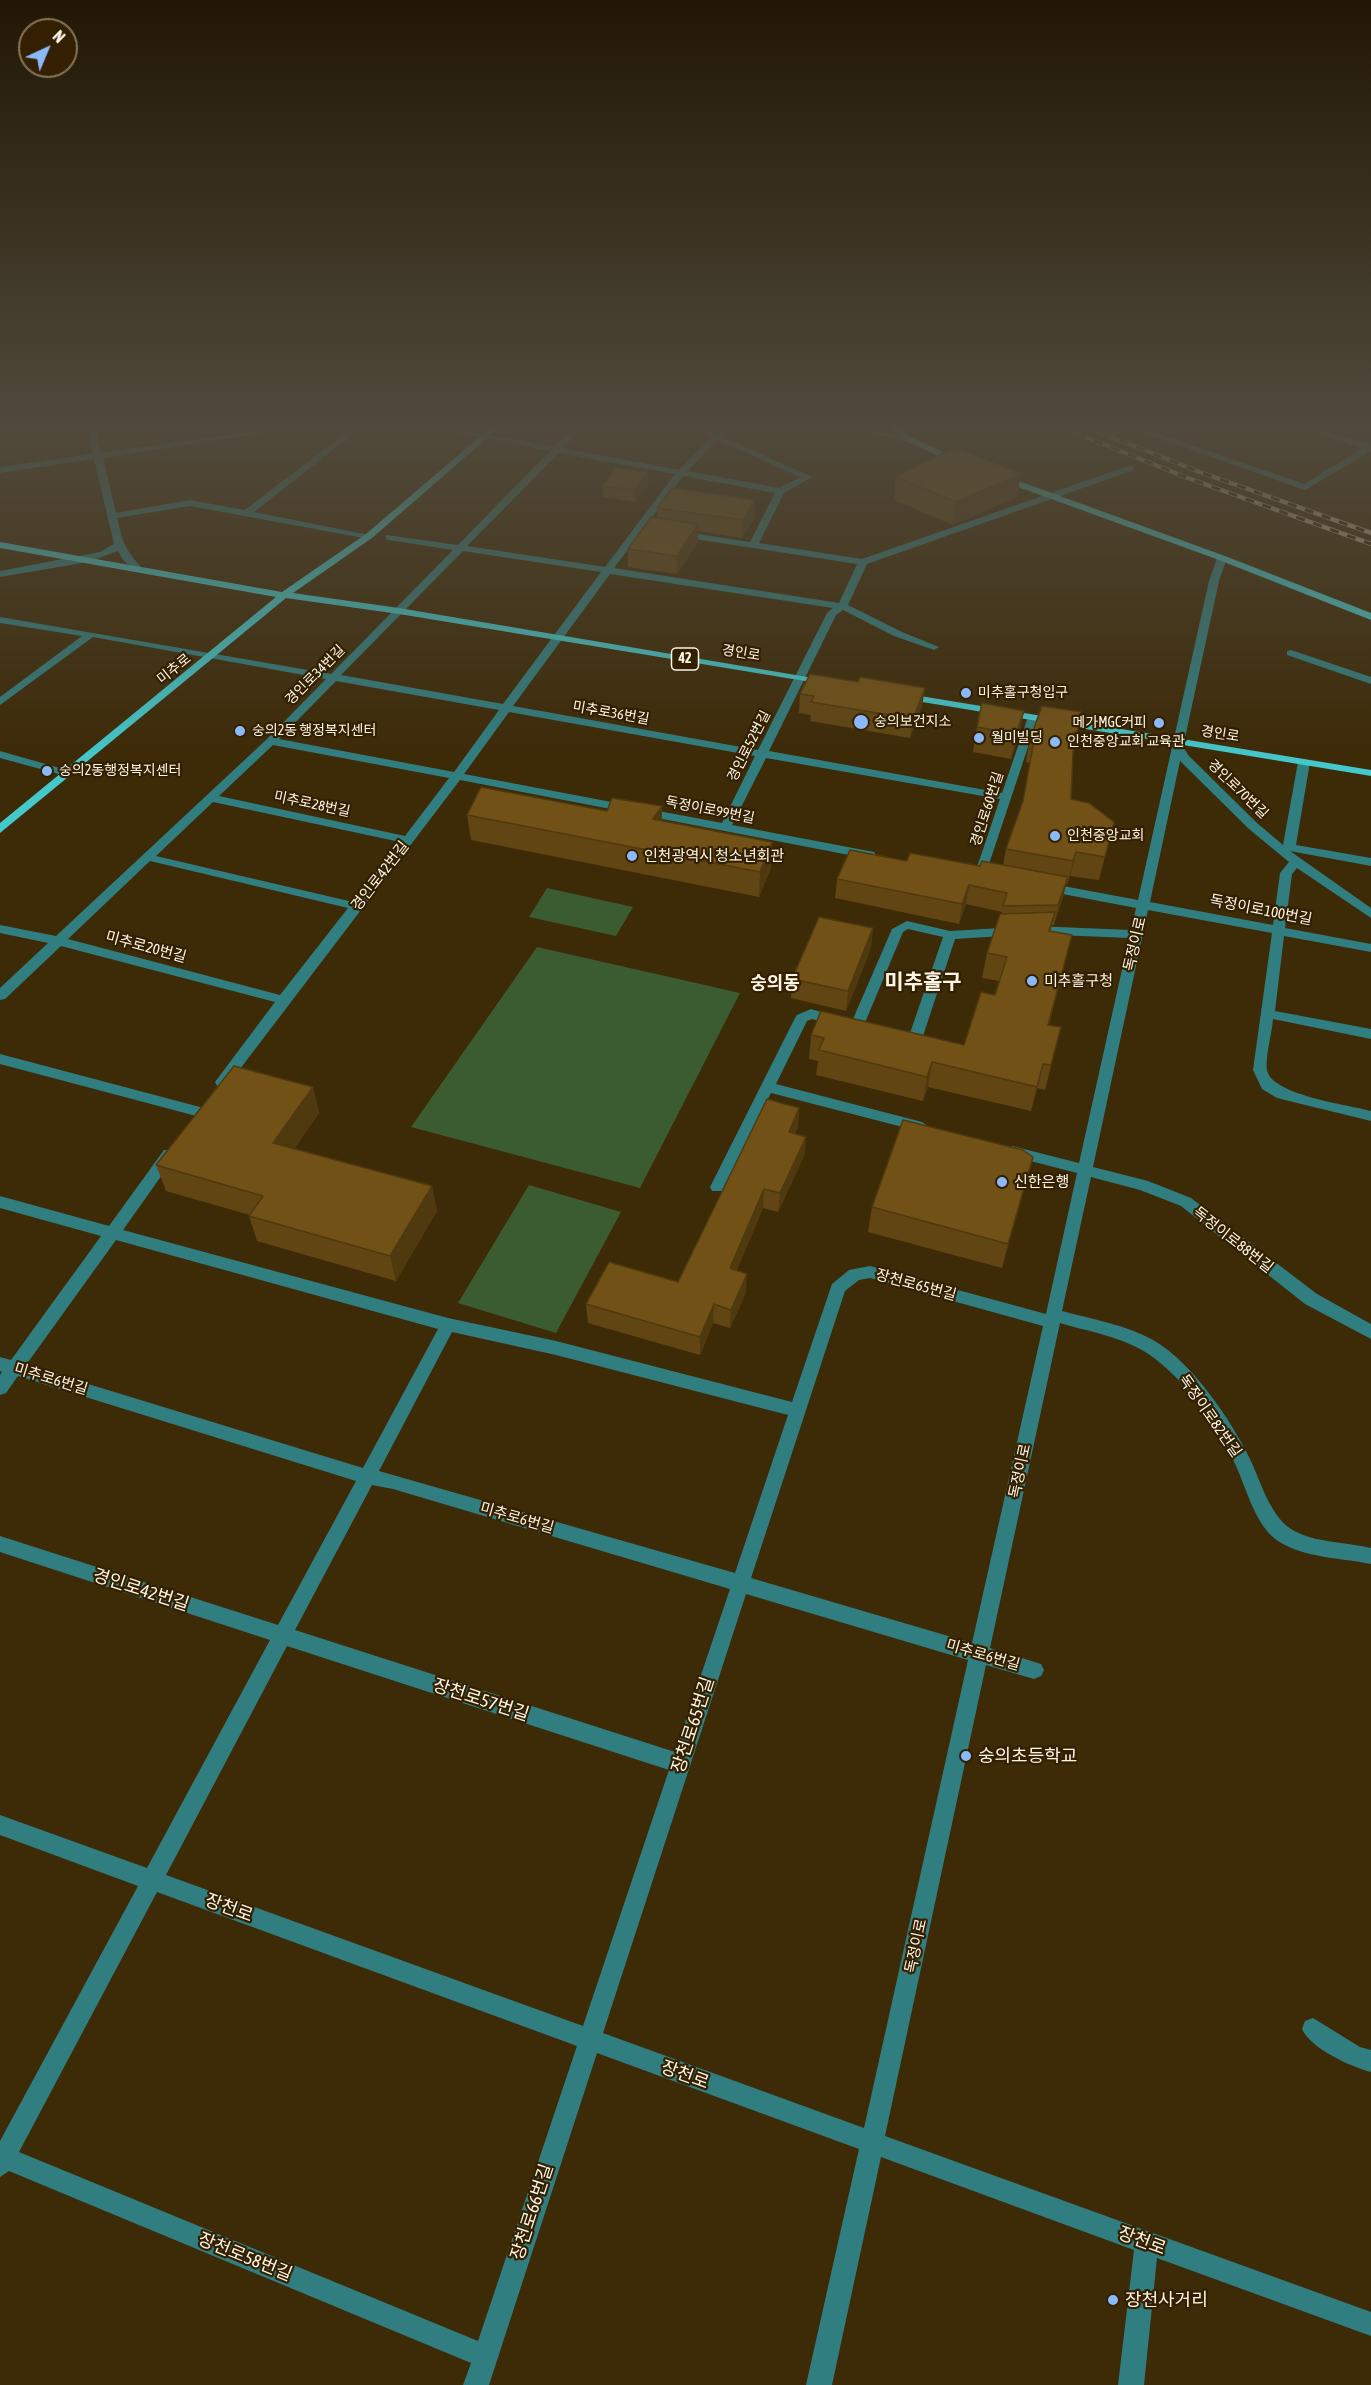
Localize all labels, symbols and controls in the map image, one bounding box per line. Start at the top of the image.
north arrow [18,18,78,78]
text: N [49,27,69,46]
street label: 경인로34번길 [282,642,348,708]
street label: 경인로 [721,642,761,664]
road number: 42 [672,648,698,670]
street label: 미추로 [154,650,194,688]
place label: 미추홀구청입구 [978,685,1068,701]
marker: 미추홀구청입구 [959,686,973,700]
street label: 미추로36번길 [571,698,651,728]
street label: 경인로52번길 [724,708,774,784]
marker: 숭의보건지소 [852,713,870,731]
place label: 숭의보건지소 [874,714,951,730]
place label: 메가MGC커피 [1072,715,1147,731]
marker: 메가MGC커피 [1152,716,1166,730]
place label: 숭의2동 행정복지센터 [252,723,376,739]
street label: 경인로 [1200,723,1240,745]
marker: 숭의2동 행정복지센터 [233,724,247,738]
place label: 월미빌딩 [991,730,1043,746]
marker: 월미빌딩 [972,731,986,745]
place label: 인천중앙교회 교육관 [1067,734,1185,750]
marker: 인천중앙교회 교육관 [1048,735,1062,749]
street label: 경인로70번길 [1204,756,1272,822]
place label: 숭의2동행정복지센터 [59,763,181,779]
marker: 숭의2동행정복지센터 [40,764,54,778]
street label: 경인로60번길 [967,770,1007,848]
street label: 미추로28번길 [272,788,352,820]
street label: 독정이로99번길 [664,793,756,827]
place label: 인천중앙교회 [1067,828,1144,844]
marker: 인천중앙교회 [1048,829,1062,843]
street label: 경인로42번길 [347,838,413,914]
place label: 인천광역시 청소년회관 [644,847,784,865]
marker: 인천광역시 청소년회관 [625,849,639,863]
street label: 독정이로100번길 [1208,891,1314,929]
street label: 독정이로 [1120,915,1150,973]
street label: 미추로20번길 [104,928,188,966]
district label: 미추홀구 [884,969,962,995]
district label: 숭의동 [750,972,800,994]
place label: 미추홀구청 [1044,972,1113,990]
marker: 미추홀구청 [1025,974,1039,988]
place label: 신한은행 [1014,1173,1069,1191]
marker: 신한은행 [995,1175,1009,1189]
street label: 독정이로88번길 [1189,1203,1277,1277]
street label: 장천로65번길 [874,1266,958,1304]
street label: 미추로6번길 [12,1359,90,1399]
street label: 독정이로82번길 [1175,1371,1245,1461]
street label: 독정이로 [1005,1442,1035,1500]
street label: 미추로6번길 [478,1499,556,1537]
street label: 경인로42번길 [90,1564,192,1616]
street label: 미추로6번길 [944,1636,1022,1674]
street label: 장천로57번길 [430,1674,532,1726]
street label: 장천로65번길 [667,1674,719,1776]
place label: 숭의초등학교 [978,1745,1077,1767]
marker: 숭의초등학교 [959,1749,973,1763]
street label: 장천로 [202,1889,256,1927]
street label: 독정이로 [901,1917,931,1975]
street label: 장천로 [658,2056,712,2094]
street label: 장천로66번길 [506,2161,558,2263]
street label: 장천로 [1115,2222,1169,2260]
street label: 장천로58번길 [195,2228,295,2286]
place label: 장천사거리 [1125,2289,1208,2311]
marker: 장천사거리 [1106,2293,1120,2307]

